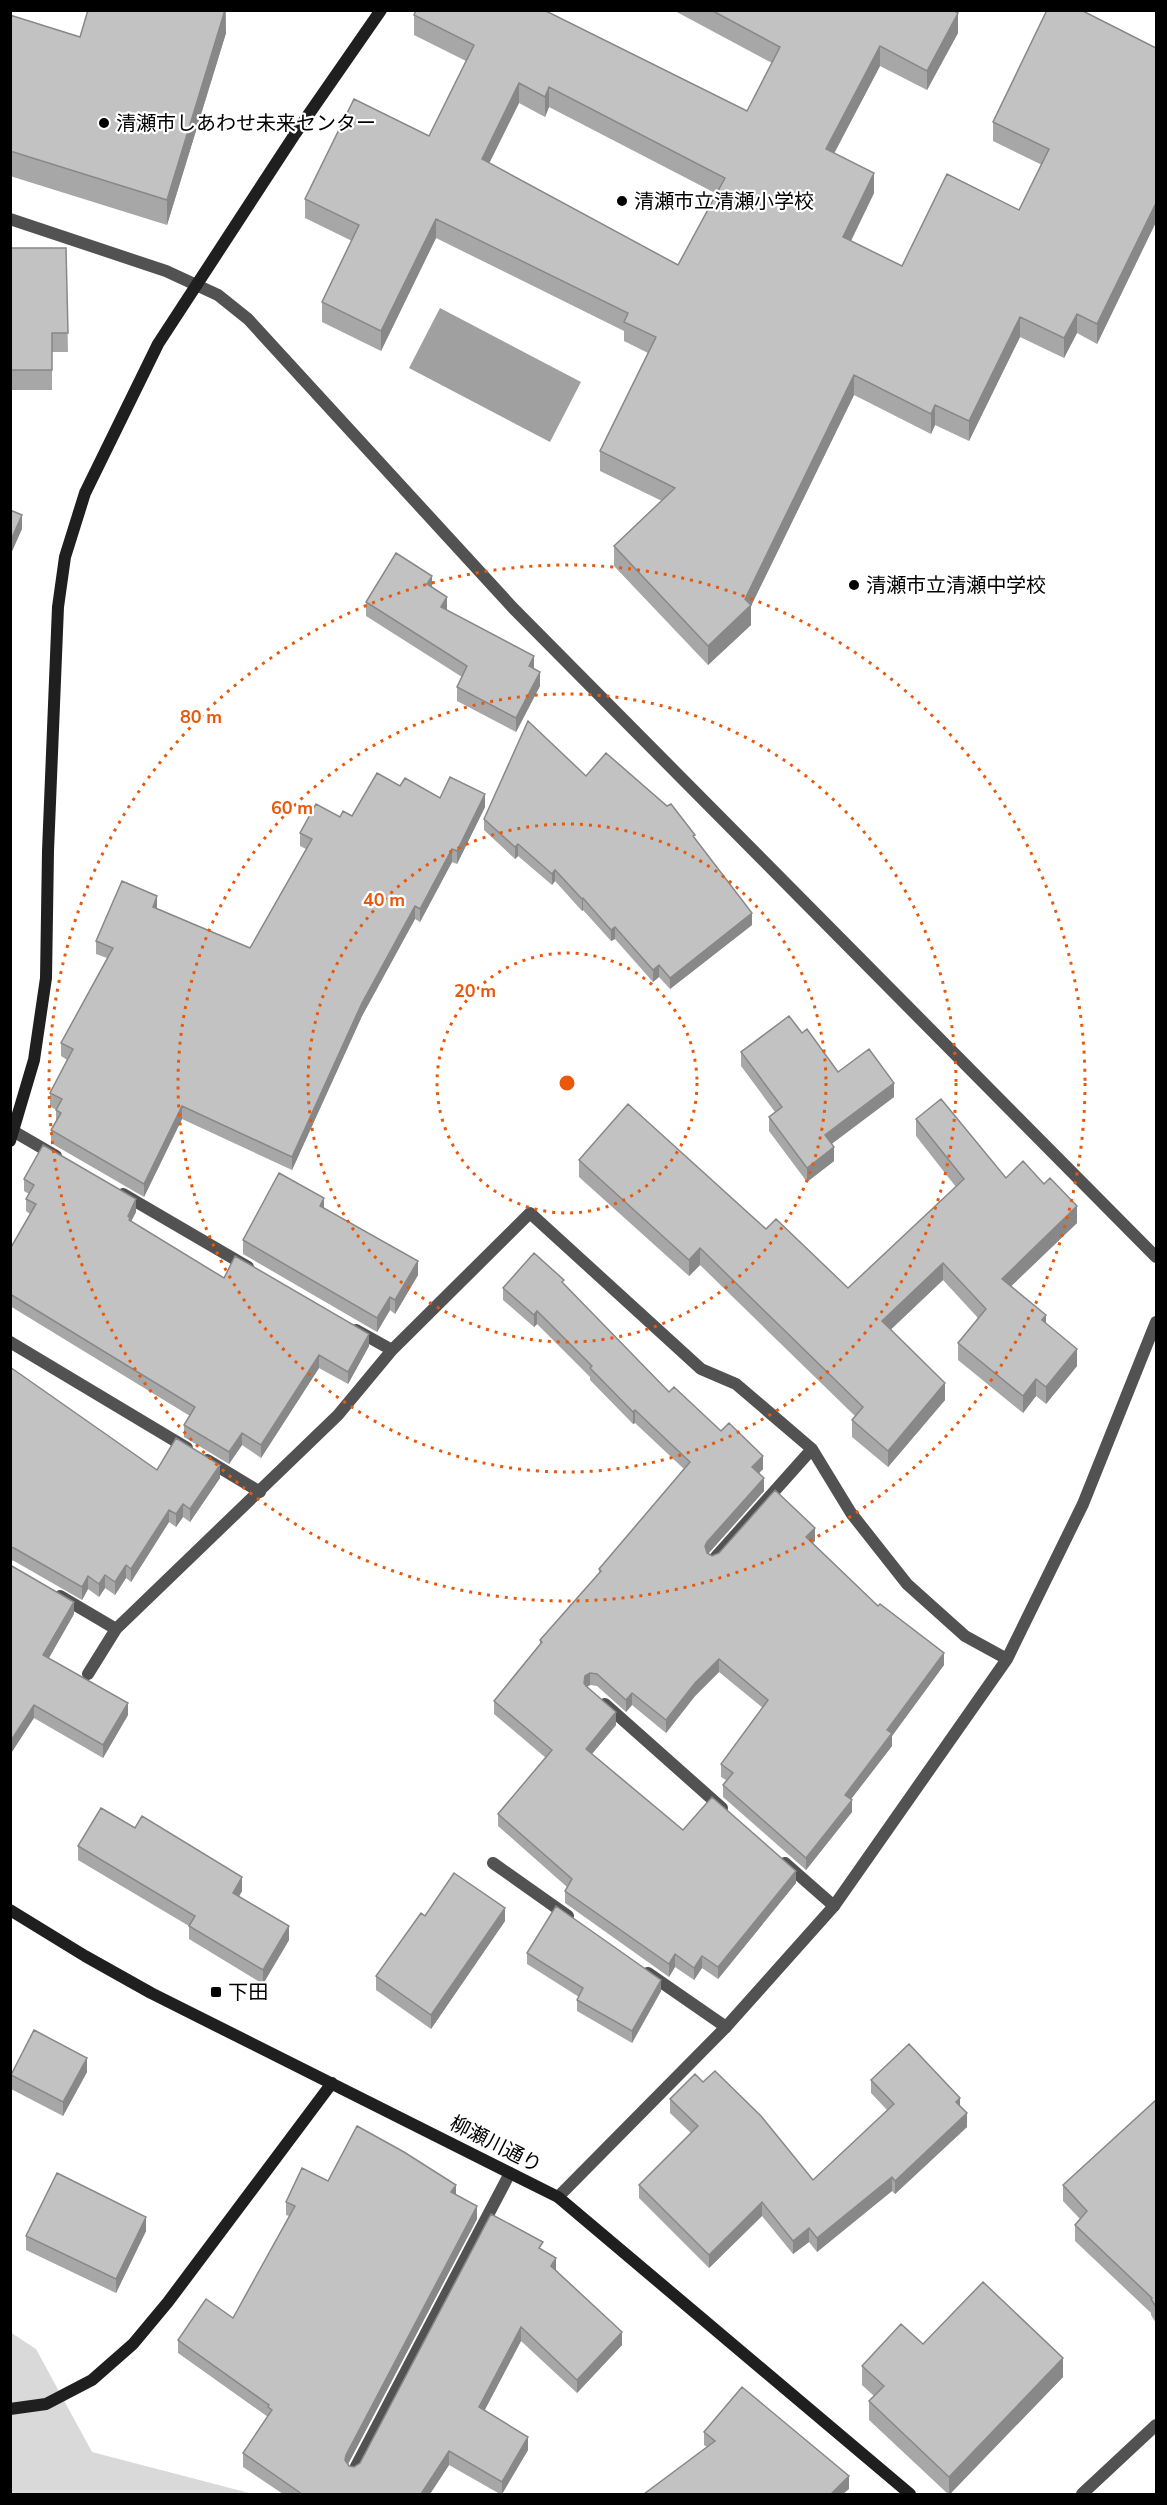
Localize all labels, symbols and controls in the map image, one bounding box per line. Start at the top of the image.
place label: 清瀬市しあわせ未来センター [116,110,376,137]
marker: 清瀬市しあわせ未来センター [97,116,111,130]
place label: 清瀬市立清瀬小学校 [634,188,814,215]
marker: 清瀬市立清瀬小学校 [615,194,629,208]
place label: 清瀬市立清瀬中学校 [866,572,1046,599]
marker: 清瀬市立清瀬中学校 [847,578,861,592]
text: 80 m [180,705,222,729]
text: 60 m [271,796,313,820]
text: 40 m [363,888,405,912]
text: 20 m [454,979,496,1003]
centre of rings [557,1073,577,1093]
place label: 下田 [228,1979,268,2006]
marker: 下田 [209,1985,223,1999]
street label: 柳瀬川通り [445,2110,546,2179]

